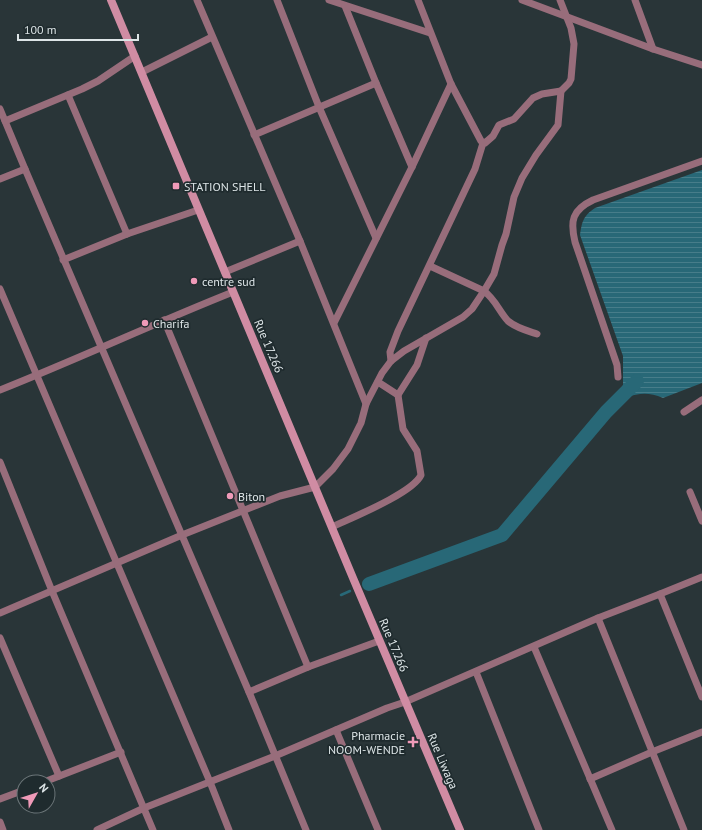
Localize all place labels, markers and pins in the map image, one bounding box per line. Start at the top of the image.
place label: STATION SHELL [184,179,265,194]
marker: STATION SHELL [171,181,181,191]
place label: centre sud [202,274,255,289]
marker: centre sud [189,276,199,286]
place label: Charifa [153,316,189,331]
marker: Charifa [140,318,150,328]
place label: Biton [238,489,265,504]
marker: Biton [225,491,235,501]
place label: Pharmacie NOOM-WENDE [328,728,405,757]
marker: Pharmacie NOOM-WENDE [408,737,418,747]

